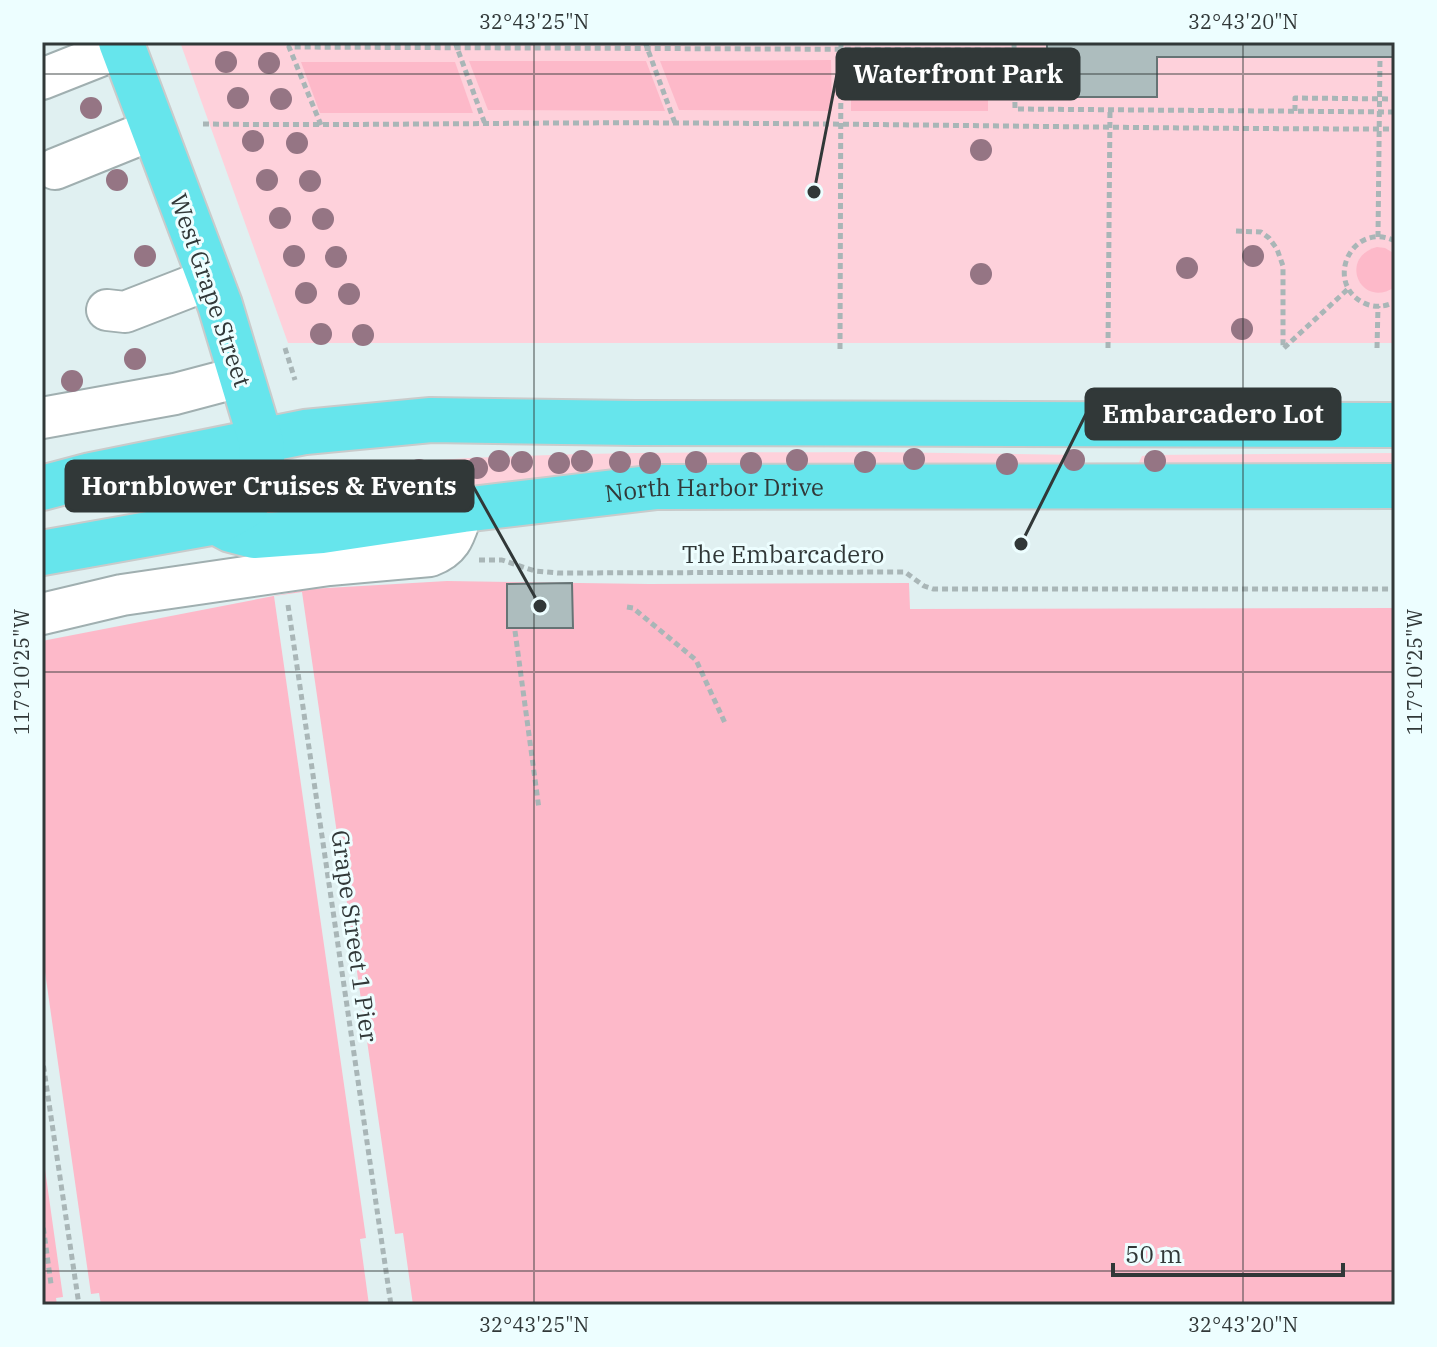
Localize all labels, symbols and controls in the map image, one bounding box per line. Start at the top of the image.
text: 32°43'25"N [479,8,589,35]
text: 32°43'20"N [1188,8,1298,35]
callout: Waterfront Park [837,49,1079,99]
text: Waterfront Park [853,56,1064,90]
street label: West Grape Street [163,189,259,391]
callout: Embarcadero Lot [1086,389,1340,439]
text: Embarcadero Lot [1102,396,1324,430]
callout: Hornblower Cruises & Events [66,461,473,511]
text: Hornblower Cruises & Events [81,468,457,502]
street label: North Harbor Drive [603,471,824,509]
street label: The Embarcadero [682,538,884,570]
text: 117°10'25"W [8,609,35,735]
text: 117°10'25"W [1401,609,1428,735]
street label: Grape Street 1 Pier [324,828,386,1044]
scale bar [1113,1227,1343,1277]
text: 50 m [1125,1238,1182,1270]
text: 32°43'25"N [479,1311,589,1338]
text: 32°43'20"N [1188,1311,1298,1338]

